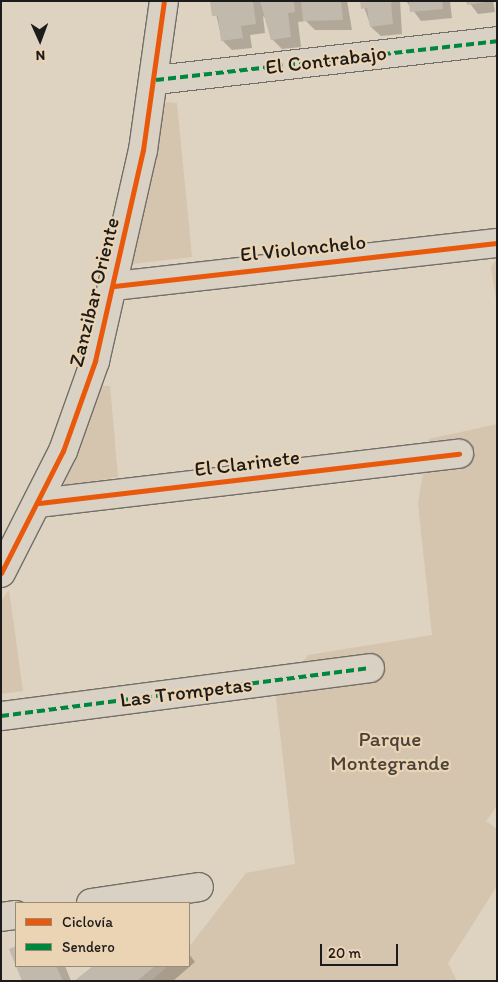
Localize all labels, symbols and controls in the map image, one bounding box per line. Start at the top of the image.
north arrow [15,15,65,65]
street label: El Contrabajo [264,40,388,80]
text: N [36,47,46,64]
street label: Zanzibar Oriente [63,215,125,369]
street label: El Violonchelo [239,229,367,267]
street label: El Clarinete [193,444,301,482]
street label: Las Trompetas [119,672,253,712]
park label: Parque Montegrande [330,726,450,776]
legend [15,902,190,967]
text: Ciclovía [62,913,113,931]
scale bar [323,934,400,966]
text: Sendero [62,938,115,956]
text: 20 m [328,944,361,962]

